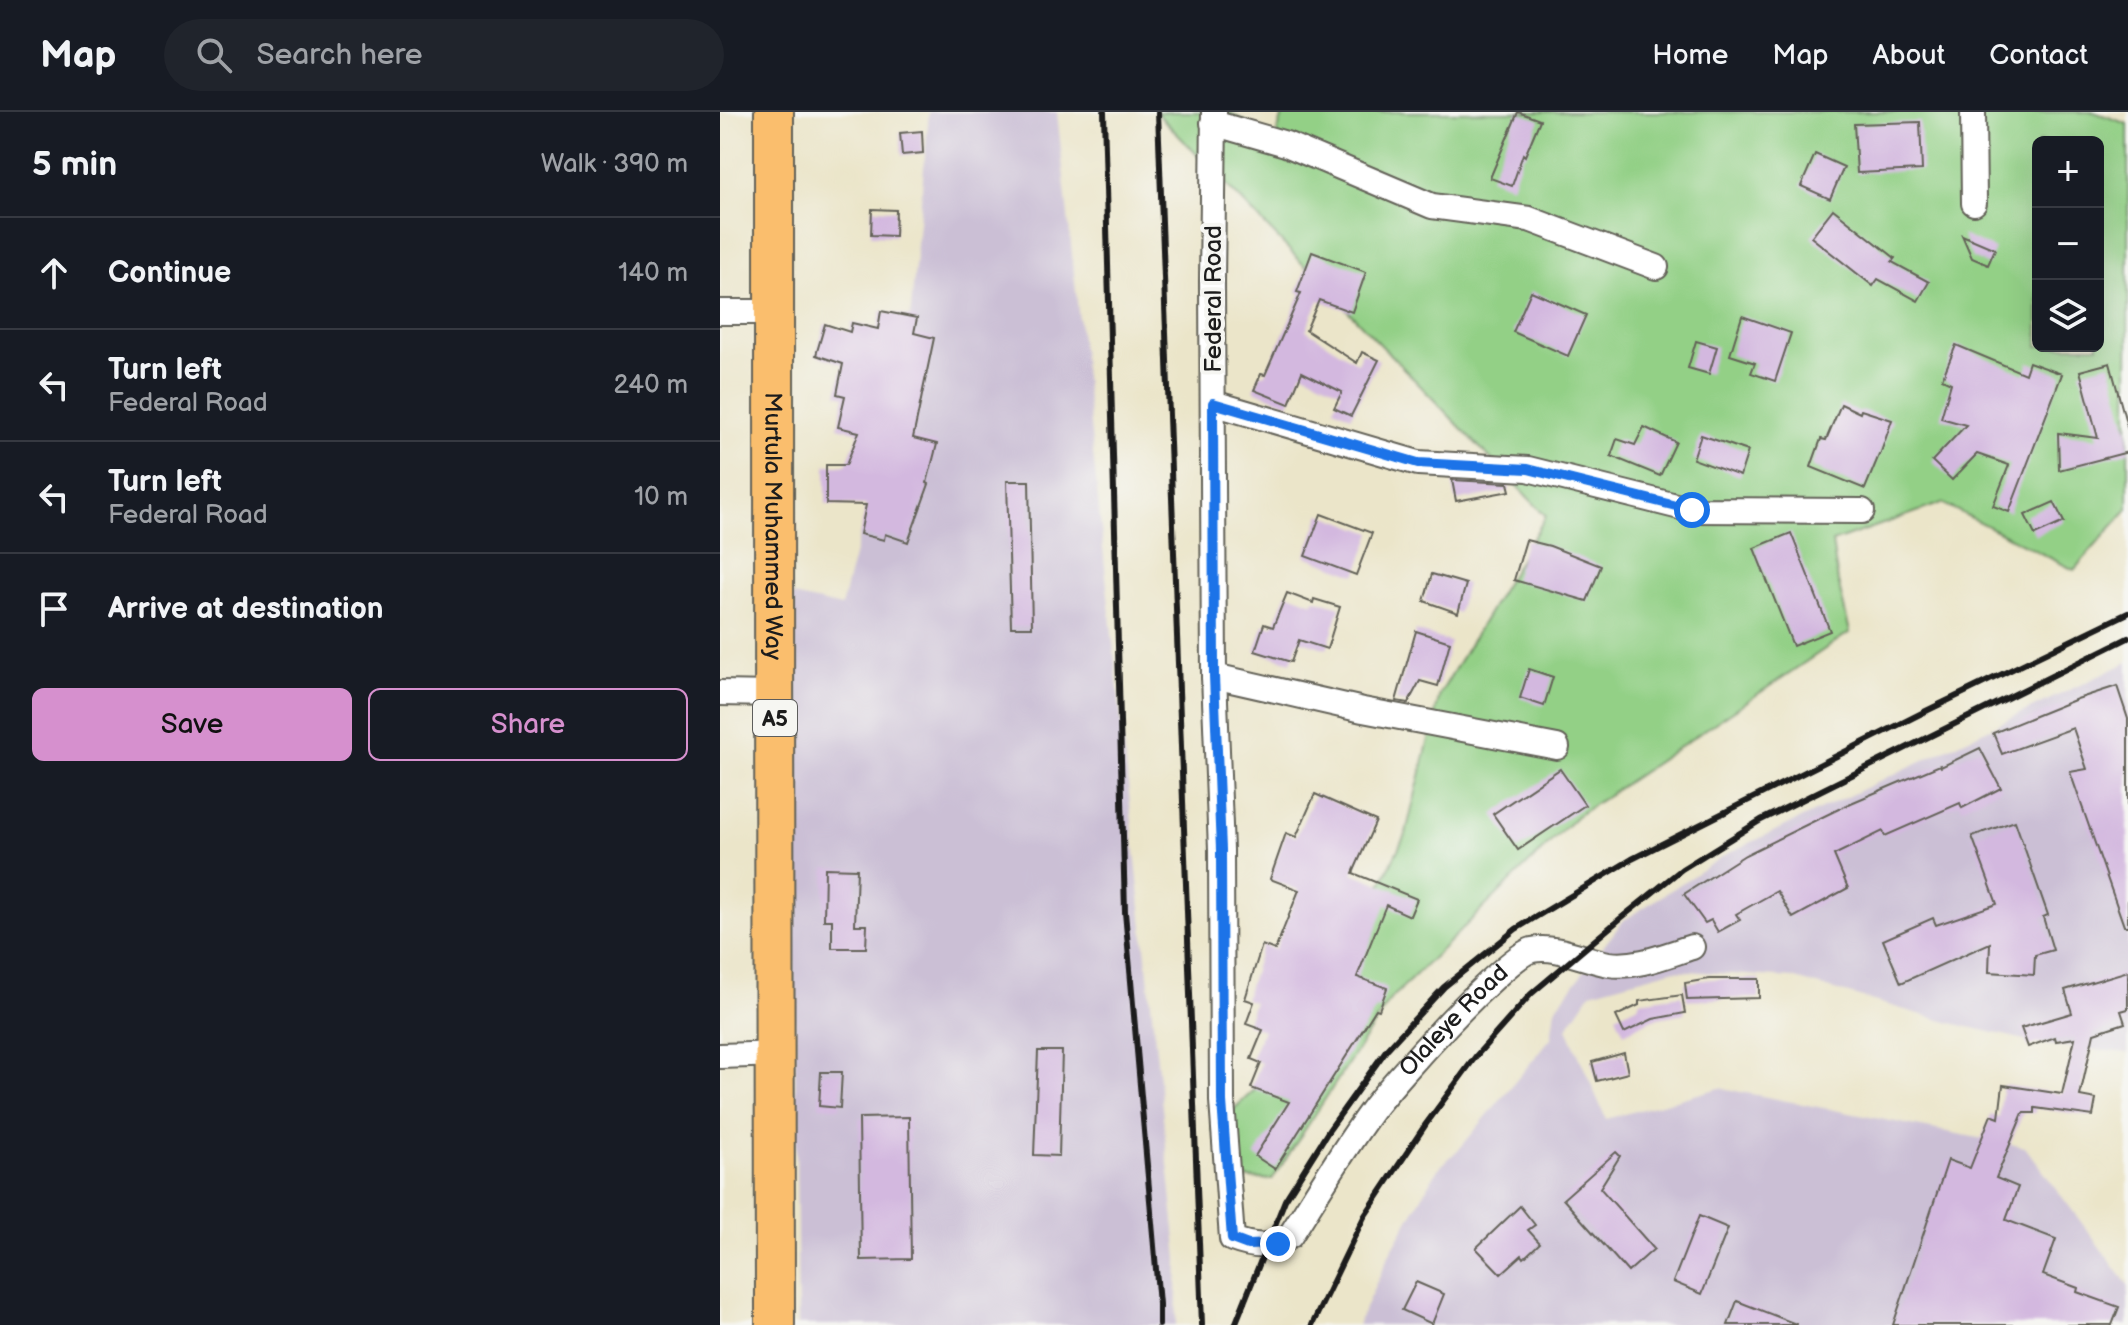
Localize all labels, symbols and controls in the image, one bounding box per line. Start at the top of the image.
search box [164,19,724,91]
text: Map [40,33,116,78]
icon: search [192,33,236,77]
text: Search here [256,37,423,73]
text: Home [1652,39,1728,72]
text: Map [1772,39,1829,72]
text: About [1873,39,1945,72]
text: Contact [1989,39,2088,72]
map controls [2032,136,2104,352]
button: + [2032,136,2104,208]
text: 5 min [32,144,117,185]
text: Walk · 390 m [541,149,688,180]
button: − [2032,208,2104,280]
street label: Federal Road [1199,225,1228,373]
icon: ahead [32,251,76,295]
text: Continue [108,255,231,291]
text: 140 m [618,258,688,289]
button: layers [2032,280,2104,352]
text: Turn left [108,352,222,388]
icon: left [32,363,76,407]
text: 240 m [613,370,688,401]
text: Federal Road [108,388,268,419]
street label: Murtula Muhammed Way [758,392,788,660]
text: Turn left [108,464,222,500]
icon: left [32,475,76,519]
text: 10 m [634,482,688,513]
route start [1674,492,1710,528]
text: Federal Road [108,500,268,531]
icon: arrive [32,587,76,631]
text: Arrive at destination [108,591,384,627]
button: Save [32,688,352,761]
button: Share [368,688,688,761]
road number: A5 [753,700,797,736]
street label: Olaleye Road [1393,958,1514,1082]
route end [1260,1226,1296,1262]

